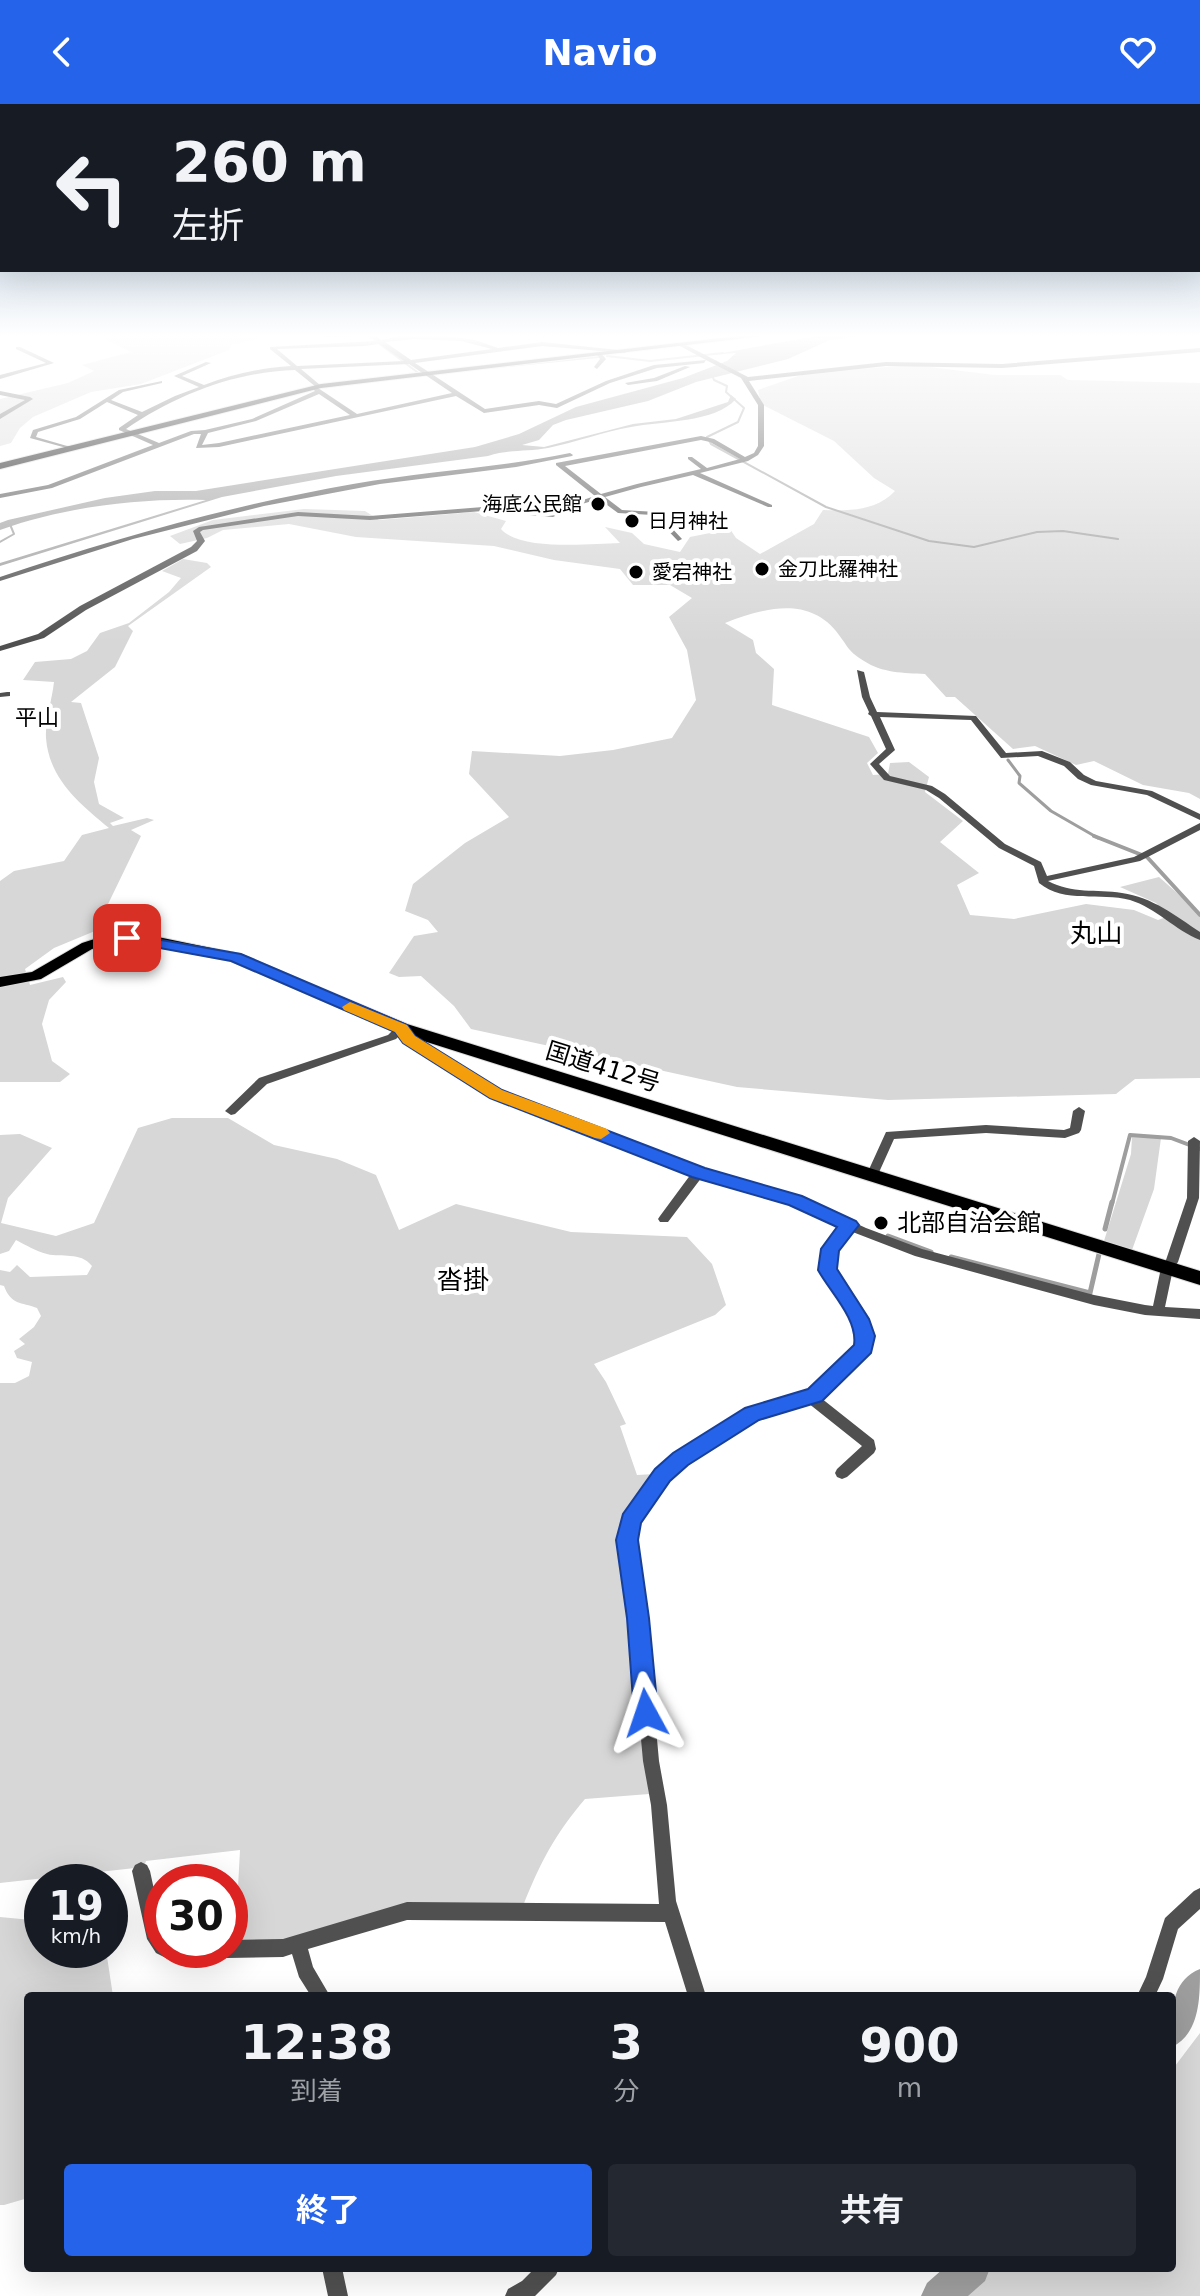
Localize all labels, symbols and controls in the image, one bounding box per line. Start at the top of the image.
icon: back [40,30,84,74]
icon: heart [1116,30,1160,74]
text: Navio [543,32,657,73]
text: 260 m [172,129,367,194]
icon: left [40,136,144,240]
text: 左折 [172,205,244,246]
place label: 海底公民館 [482,492,582,516]
marker: 海底公民館 [589,495,607,513]
place label: 日月神社 [648,509,728,533]
marker: 日月神社 [623,512,641,530]
place label: 金刀比羅神社 [778,557,898,581]
place label: 愛宕神社 [652,560,732,584]
marker: 金刀比羅神社 [753,560,771,578]
marker: 愛宕神社 [627,563,645,581]
district label: 平山 [15,705,59,730]
pin [93,904,161,972]
icon: arrive [105,916,149,960]
district label: 丸山 [1070,918,1122,948]
street label: 国道412号 [543,1036,663,1098]
place label: 北部自治会館 [897,1209,1041,1237]
marker: 北部自治会館 [872,1214,890,1232]
district label: 沓掛 [437,1265,489,1295]
position arrow [604,1671,688,1755]
speed limit sign: 30 [144,1864,248,1968]
text: 19 [48,1883,104,1929]
text: km/h [51,1924,101,1948]
text: 12:38 [240,2014,393,2070]
text: 3 [610,2014,643,2070]
text: 900 [859,2017,960,2073]
text: m [897,2073,922,2103]
text: 到着 [291,2076,343,2106]
text: 分 [613,2076,639,2106]
button: 終了 [64,2164,592,2256]
button: 共有 [608,2164,1136,2256]

